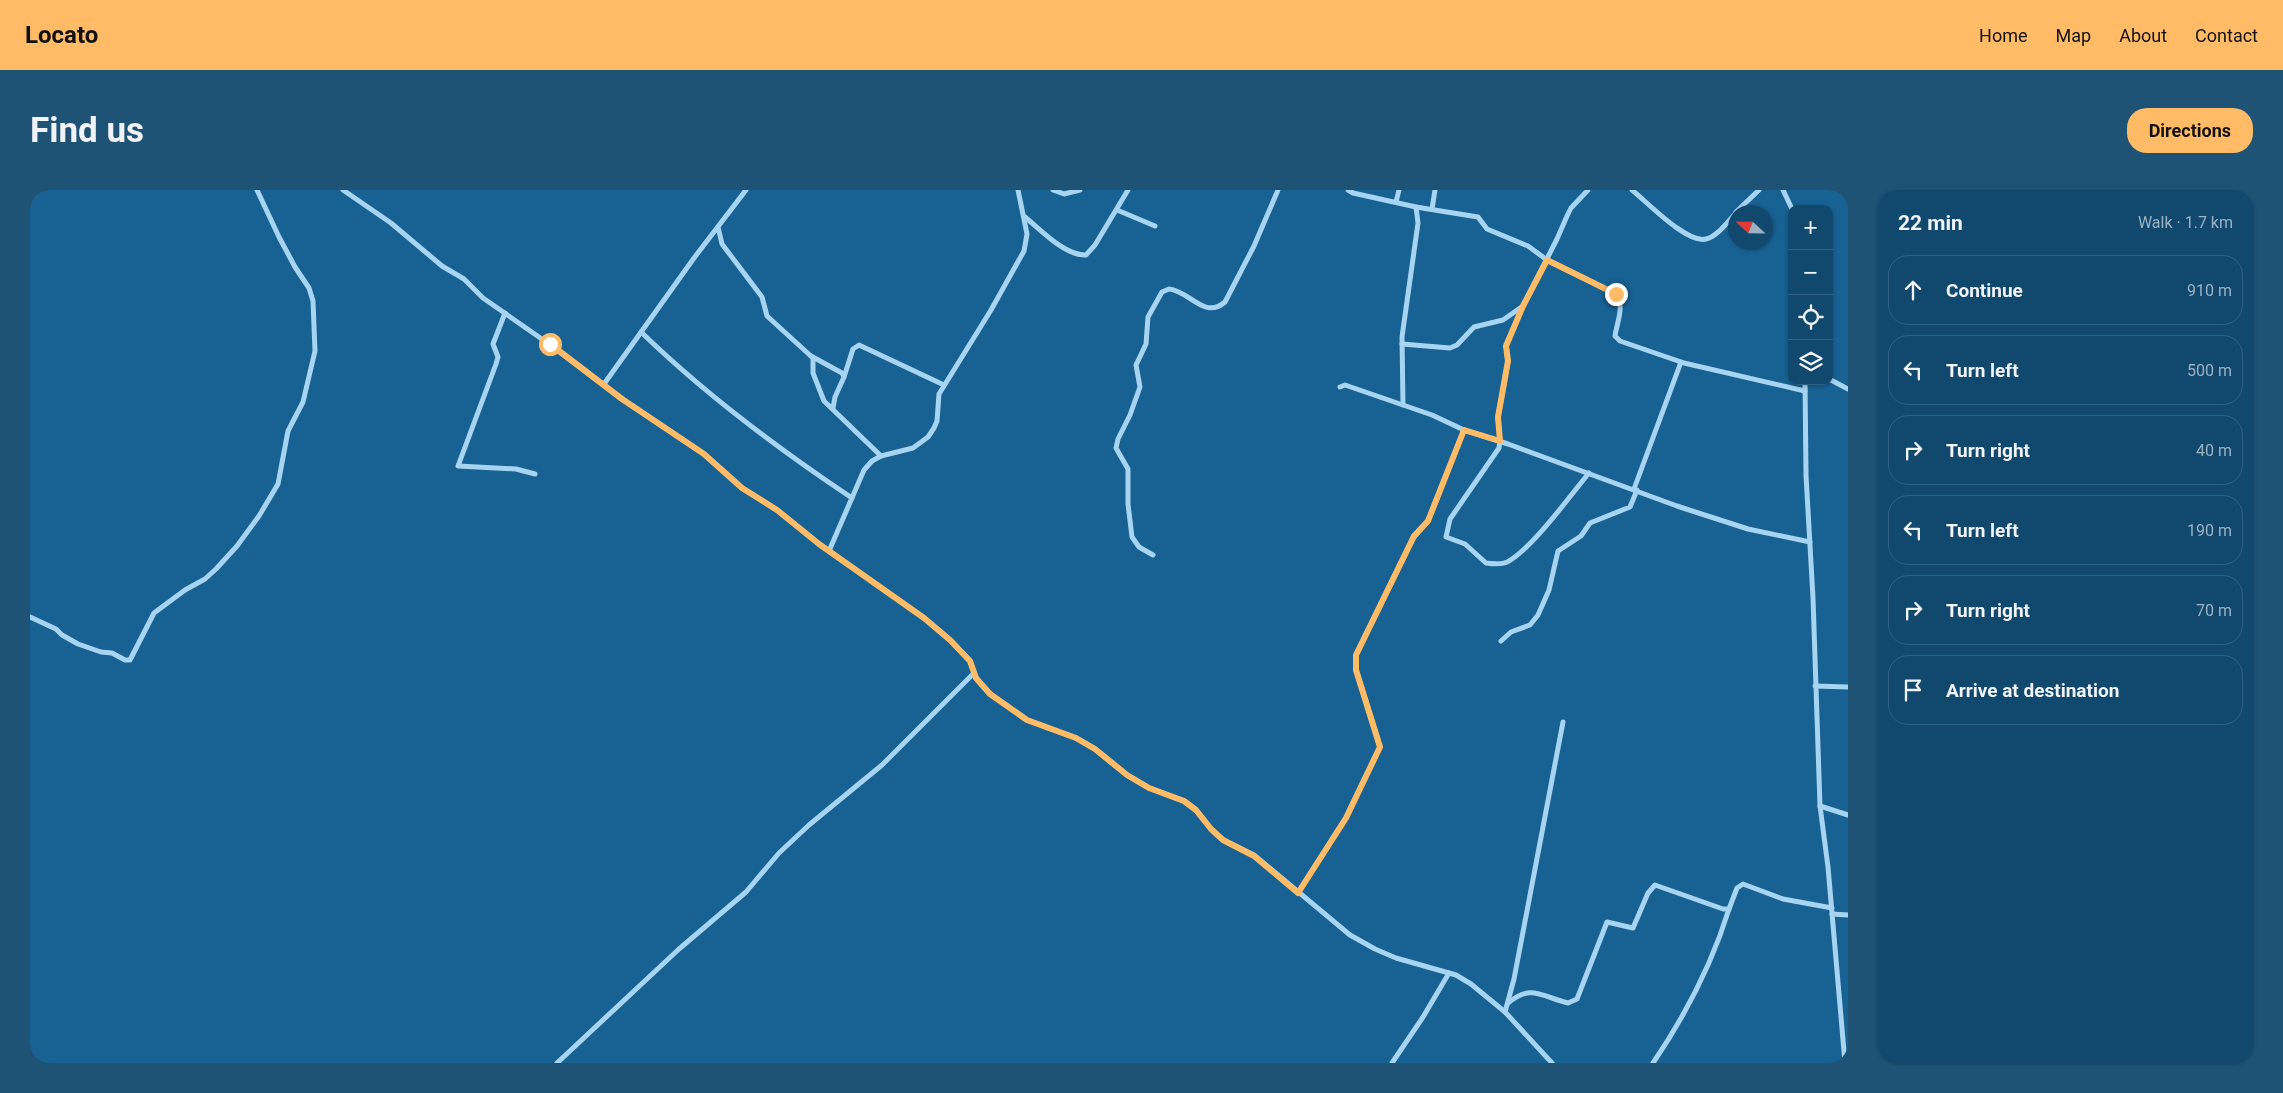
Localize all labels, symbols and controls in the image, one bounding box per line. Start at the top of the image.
text: Locato [25,21,98,49]
text: Home [1979,25,2028,46]
text: Map [2056,25,2091,46]
text: About [2119,25,2167,46]
text: Contact [2195,25,2258,46]
button: Directions [2127,108,2253,153]
text: Find us [30,110,144,151]
north arrow [1728,205,1773,250]
map controls [1788,205,1833,385]
button: + [1788,205,1833,250]
text: 22 min [1898,211,1963,235]
text: Walk · 1.7 km [2138,213,2233,232]
button: − [1788,250,1833,295]
icon: ahead [1899,276,1927,304]
text: Continue [1946,279,2023,302]
text: 910 m [2187,281,2232,300]
route end [1605,283,1628,306]
button: locate [1788,295,1833,340]
route start [539,333,562,356]
button: layers [1788,340,1833,385]
icon: left [1899,356,1927,384]
text: Turn left [1946,359,2019,382]
text: 500 m [2187,361,2232,380]
icon: right [1899,436,1927,464]
text: Turn right [1946,439,2030,462]
text: 40 m [2196,441,2232,460]
icon: left [1899,516,1927,544]
text: Turn left [1946,519,2019,542]
text: 190 m [2187,521,2232,540]
icon: right [1899,596,1927,624]
text: Turn right [1946,599,2030,622]
text: 70 m [2196,601,2232,620]
icon: arrive [1899,676,1927,704]
text: Arrive at destination [1946,679,2119,702]

